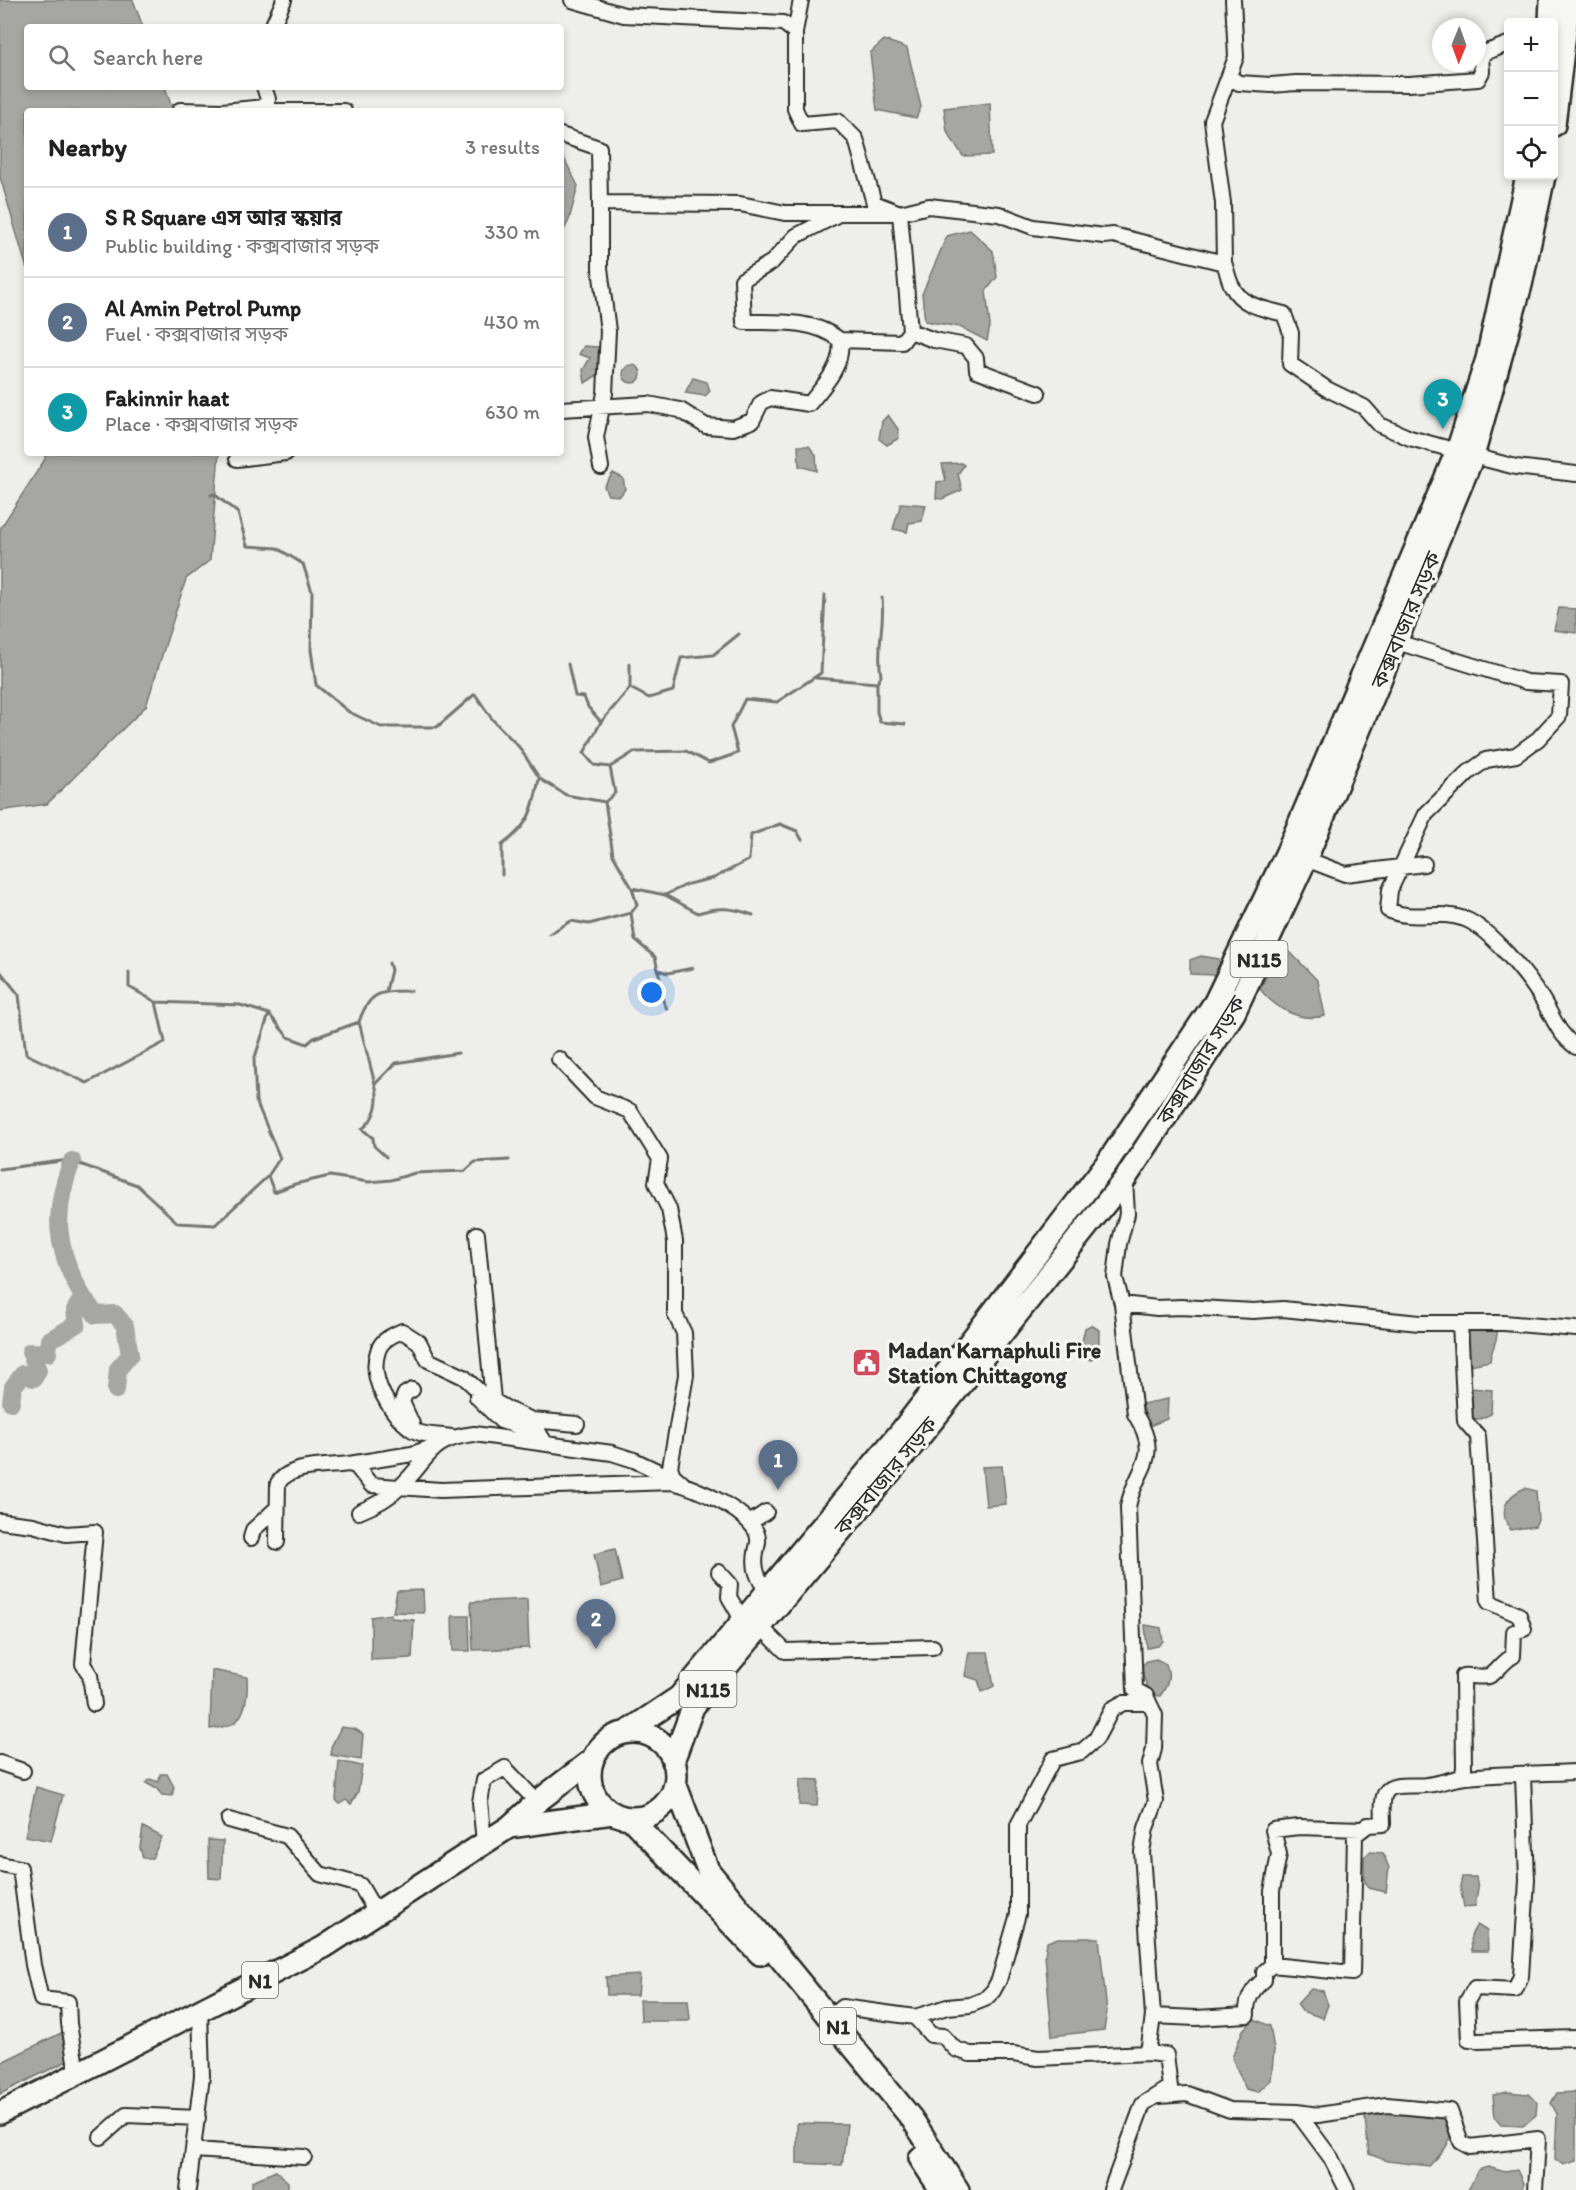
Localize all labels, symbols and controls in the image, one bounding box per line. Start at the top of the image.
north arrow [1432,18,1486,72]
map controls [1504,18,1558,180]
button: + [1504,18,1558,72]
search box [24,24,564,90]
icon: search [45,41,78,74]
text: Search here [93,44,203,71]
button: − [1504,72,1558,126]
button: locate [1504,126,1558,180]
text: Nearby [48,131,127,163]
text: 3 results [465,135,540,159]
text: S R Square এস আর স্কয়ার [105,204,342,231]
text: 1 [63,220,72,244]
text: 330 m [485,220,540,244]
text: Public building · কক্সবাজার সড়ক [105,234,379,258]
text: Al Amin Petrol Pump [105,295,301,322]
text: 2 [62,310,73,334]
text: 430 m [483,310,540,334]
text: Fuel · কক্সবাজার সড়ক [105,322,288,346]
pin: 3 [1424,380,1462,429]
text: Fakinnir haat [105,385,229,412]
text: 3 [62,400,73,424]
text: 630 m [485,400,540,424]
text: Place · কক্সবাজার সড়ক [105,412,298,436]
street label: কক্সবাজার সড়ক [1365,547,1447,694]
road number: N115 [1230,941,1288,977]
your location [637,978,666,1007]
street label: কক্সবাজার সড়ক [1150,991,1251,1130]
place label: Madan Karnaphuli Fire Station Chittagong [888,1337,1101,1389]
public building icon: Madan Karnaphuli Fire Station Chittagong [851,1347,883,1379]
street label: কক্সবাজার সড়ক [828,1411,944,1542]
pin: 1 [758,1440,798,1490]
pin: 2 [576,1600,616,1649]
road number: N115 [680,1671,736,1707]
road number: N1 [242,1962,278,1998]
road number: N1 [820,2008,856,2044]

